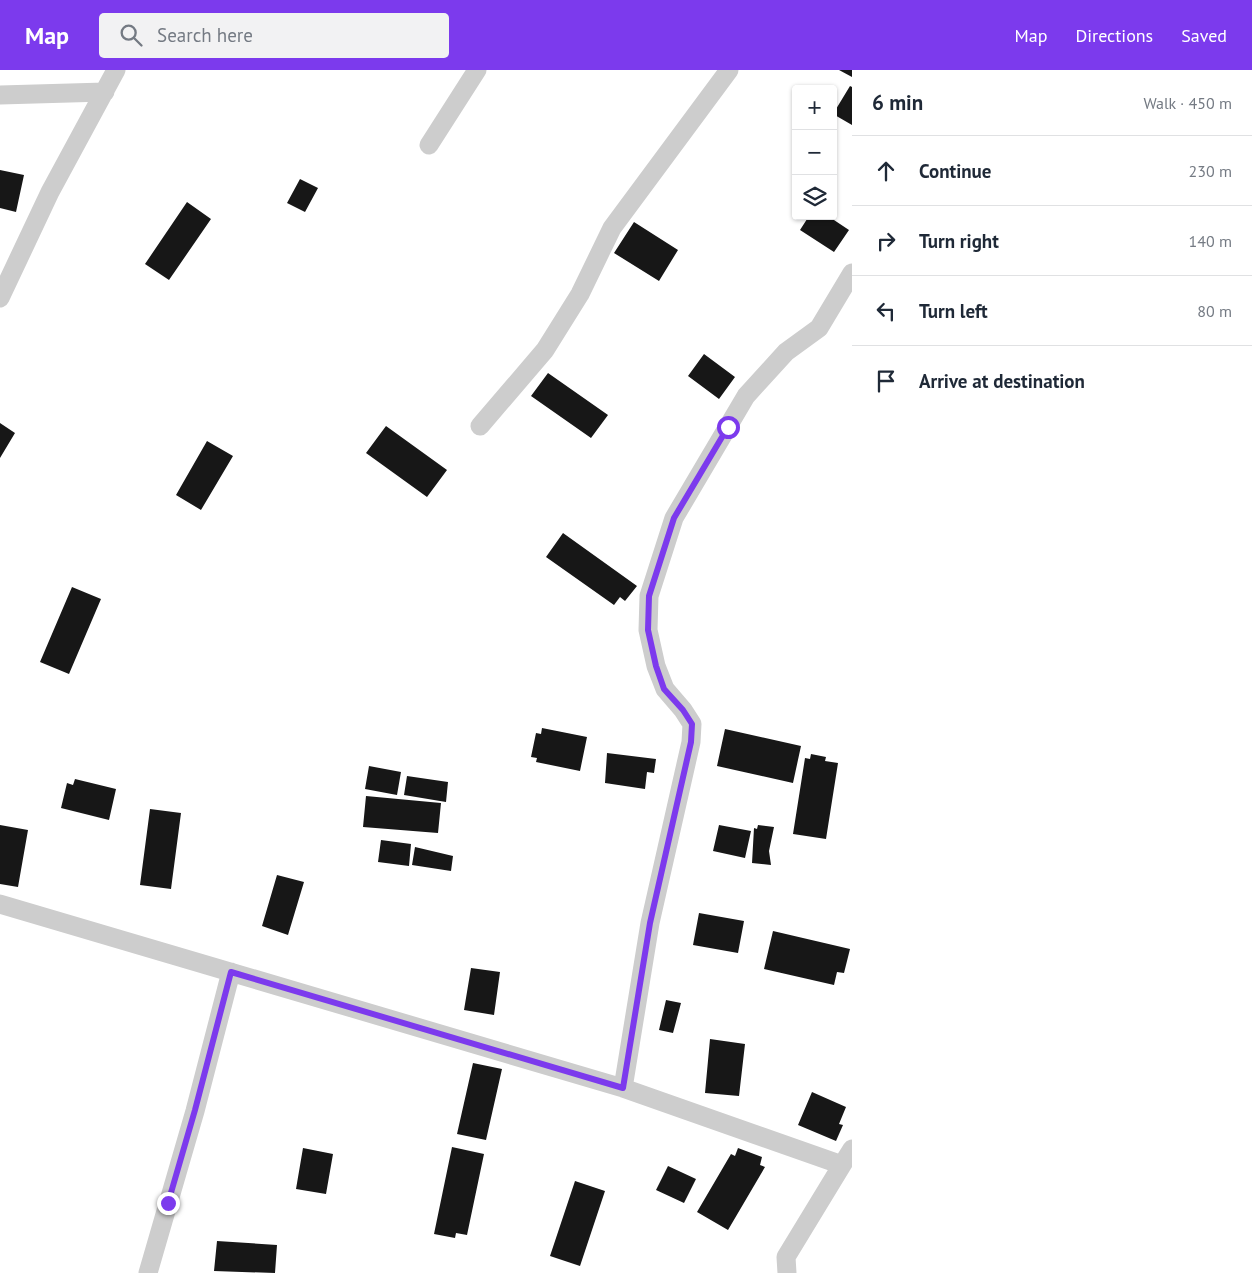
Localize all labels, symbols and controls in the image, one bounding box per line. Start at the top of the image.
search box [99,13,449,58]
text: Map [25,20,69,51]
icon: search [117,21,145,49]
text: Search here [157,23,253,47]
text: Map [1015,24,1047,47]
text: Directions [1075,24,1153,47]
text: Saved [1181,24,1227,47]
map controls [792,85,837,220]
button: + [792,85,837,130]
text: 6 min [872,89,923,116]
text: Walk · 450 m [1143,93,1232,113]
button: − [792,130,837,175]
icon: ahead [872,157,900,185]
text: Continue [919,159,991,183]
text: 230 m [1189,161,1232,181]
button: layers [792,175,837,220]
icon: right [872,227,900,255]
text: Turn right [919,229,999,253]
text: 140 m [1189,231,1232,251]
icon: left [872,297,900,325]
text: Turn left [919,299,988,323]
text: 80 m [1197,301,1232,321]
icon: arrive [872,367,900,395]
text: Arrive at destination [919,369,1085,393]
route start [717,416,740,439]
route end [157,1192,180,1215]

